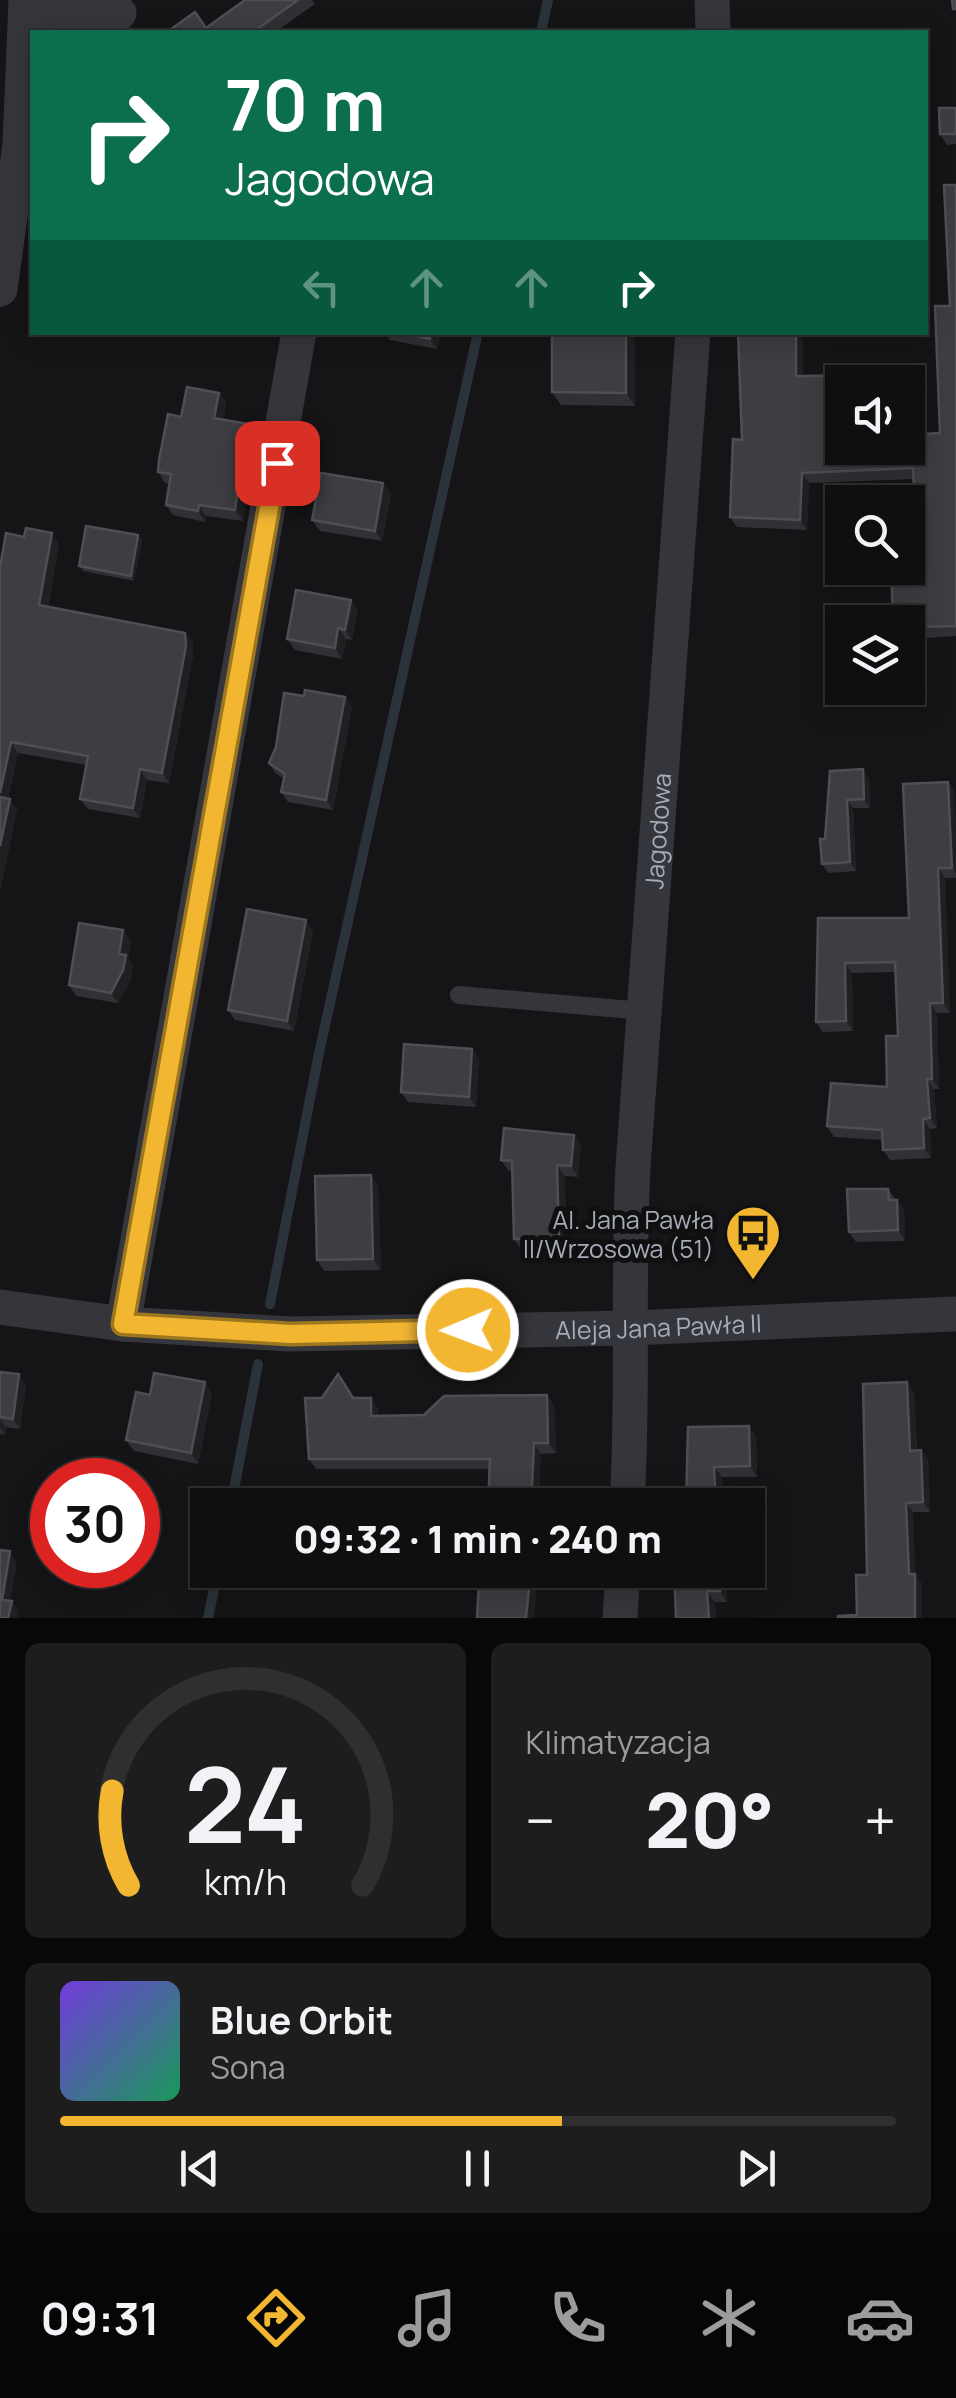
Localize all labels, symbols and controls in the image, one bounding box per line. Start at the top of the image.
text: 70 m [225,56,385,152]
icon: right [60,70,190,200]
text: Jagodowa [225,147,435,209]
icon: left [294,260,349,315]
icon: ahead [399,260,454,315]
icon: ahead [504,260,559,315]
icon: right [609,260,664,315]
map controls [825,365,925,705]
button: sound [825,365,925,465]
pin [235,421,320,506]
icon: arrive [250,436,305,491]
button: search [825,485,925,585]
button: layers [825,605,925,705]
street label: Jagodowa [636,772,679,890]
place label: Al. Jana Pawła II/Wrzosowa (51) [523,1202,714,1266]
bus stop icon: Al. Jana Pawła II/Wrzosowa (51) [723,1203,783,1282]
position arrow [416,1278,520,1382]
street label: Aleja Jana Pawła II [555,1305,763,1347]
speed limit sign: 30 [30,1458,160,1588]
text: 09:32 · 1 min · 240 m [293,1512,662,1564]
text: Klimatyzacja [526,1720,711,1764]
text: 24 [184,1732,307,1874]
text: 20° [645,1768,775,1871]
text: − [526,1782,555,1858]
text: + [864,1782,896,1858]
text: km/h [204,1857,287,1906]
text: Blue Orbit [210,1993,393,2045]
text: Sona [210,2045,285,2089]
icon: previous [172,2141,227,2196]
icon: pause [450,2141,505,2196]
icon: next [729,2141,784,2196]
icon: directions [241,2283,311,2353]
icon: music [392,2283,462,2353]
icon: phone [543,2283,613,2353]
icon: climate [694,2283,764,2353]
icon: car [845,2283,915,2353]
text: 09:31 [41,2287,159,2349]

